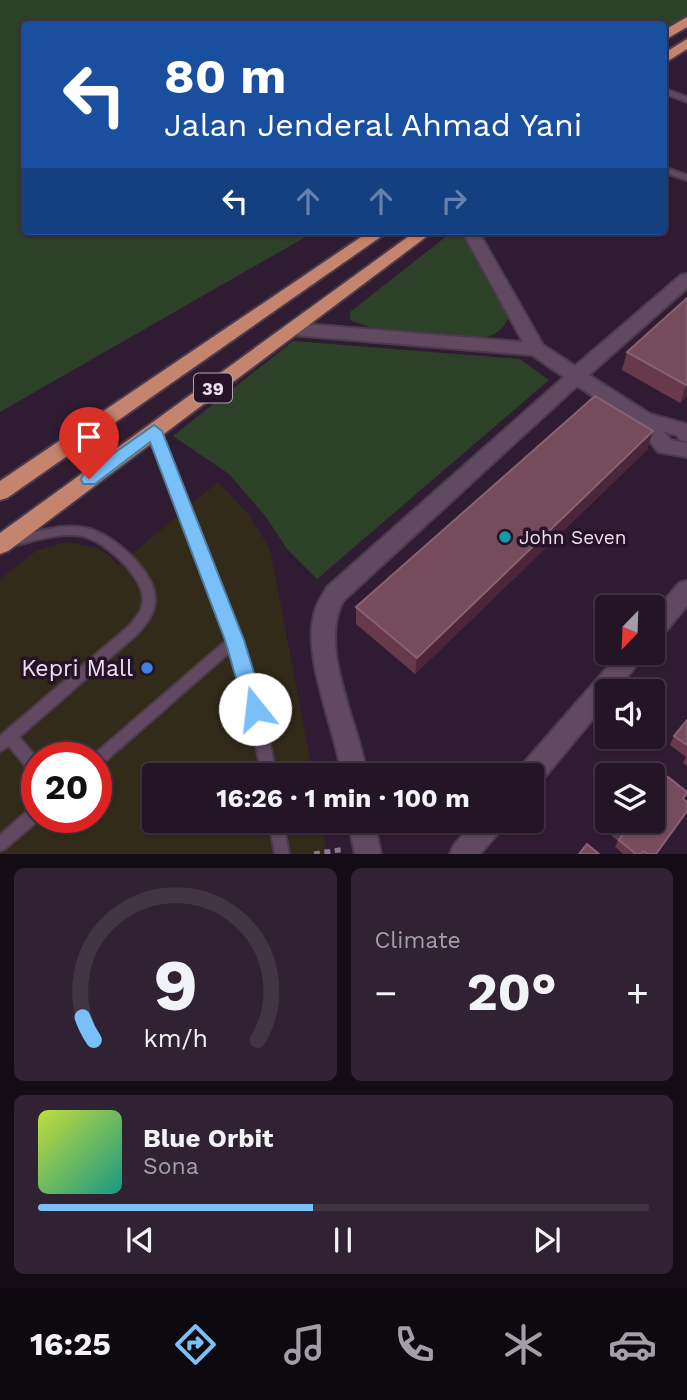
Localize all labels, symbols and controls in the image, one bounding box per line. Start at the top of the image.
text: 80 m [164,47,286,105]
icon: left [49,49,140,140]
text: Jalan Jenderal Ahmad Yani [164,106,582,144]
icon: left [216,182,254,220]
icon: ahead [289,182,327,220]
icon: ahead [362,182,400,220]
icon: right [435,182,473,220]
road number: 39 [194,374,232,402]
pin [59,407,119,479]
icon: arrive [70,418,108,456]
place label: John Seven [519,526,626,549]
marker: John Seven [497,529,513,545]
north arrow [595,595,665,665]
map controls [595,595,665,833]
place label: Kepri Mall [21,655,133,682]
marker: Kepri Mall [139,660,155,676]
position arrow [218,672,292,746]
button: sound [595,679,665,749]
speed limit sign: 20 [21,742,112,833]
button: layers [595,763,665,833]
text: 16:26 · 1 min · 100 m [216,783,470,813]
text: Climate [375,927,461,954]
text: 9 [153,943,198,1029]
text: 20° [467,962,557,1023]
text: − [375,971,397,1015]
text: + [626,971,649,1015]
text: km/h [143,1024,207,1053]
text: Blue Orbit [143,1123,273,1153]
text: Sona [143,1153,199,1180]
icon: previous [121,1221,159,1259]
icon: pause [324,1221,362,1259]
icon: next [528,1221,566,1259]
icon: directions [171,1320,220,1369]
icon: music [280,1320,329,1369]
icon: phone [390,1320,439,1369]
icon: climate [499,1320,548,1369]
icon: car [608,1320,657,1369]
text: 16:25 [30,1325,111,1363]

